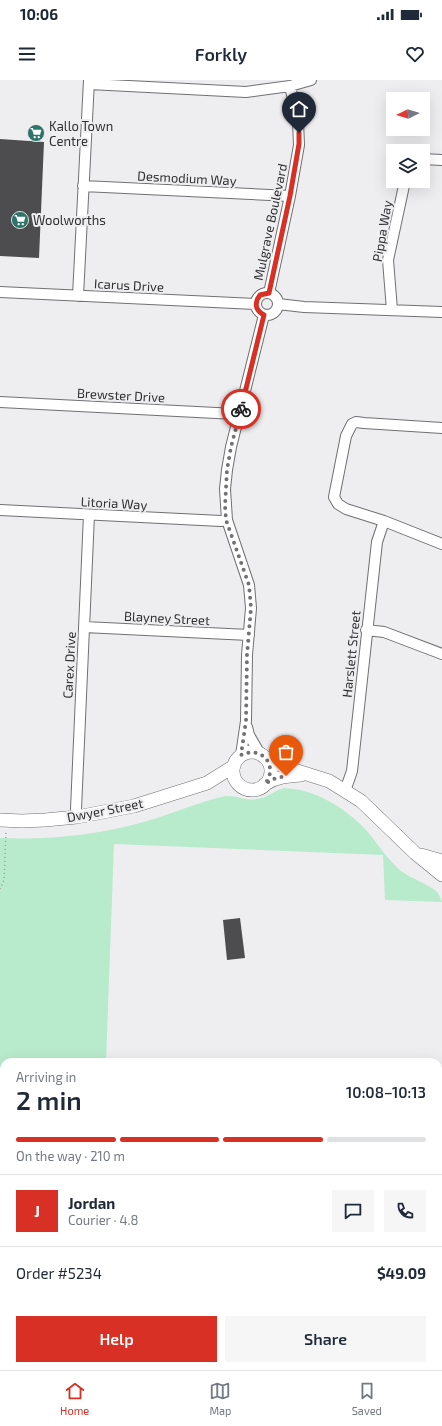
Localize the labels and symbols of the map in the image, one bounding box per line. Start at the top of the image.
pin [282,92,316,133]
north arrow [386,92,430,136]
place label: Kallo Town Centre [49,118,113,149]
supermarket icon: Kallo Town Centre [26,123,46,143]
street label: Mulgrave Boulevard [250,162,290,282]
street label: Desmodium Way [137,167,237,189]
street label: Pippa Way [369,199,395,263]
supermarket icon: Woolworths [10,210,30,230]
place label: Woolworths [33,212,106,228]
street label: Icarus Drive [94,275,164,295]
street label: Brewster Drive [77,385,165,405]
courier [221,389,261,429]
street label: Litoria Way [80,493,148,513]
street label: Blayney Street [124,608,210,628]
street label: Harslett Street [338,610,364,698]
street label: Carex Drive [59,631,79,699]
pin [269,735,303,776]
street label: Dwyer Street [66,795,144,825]

